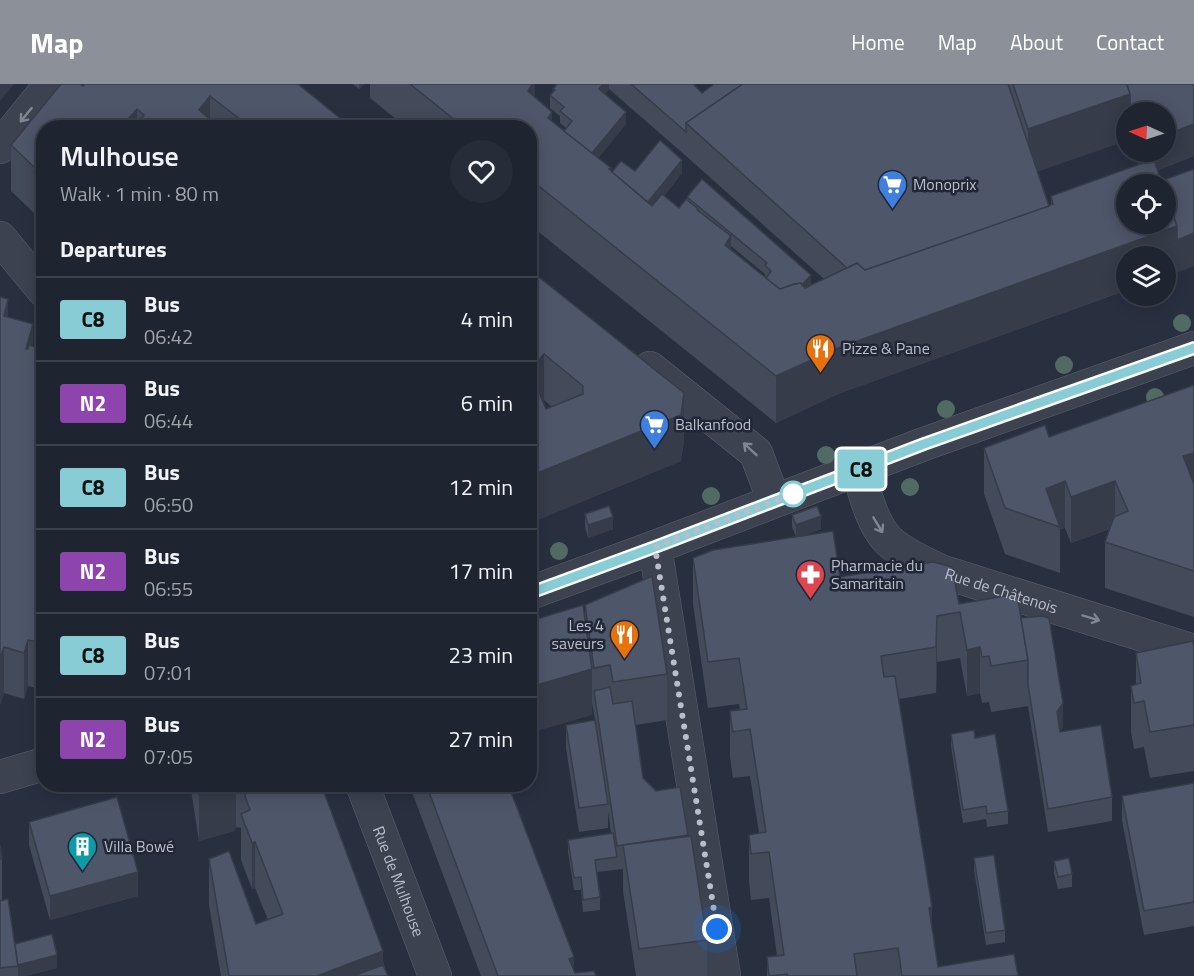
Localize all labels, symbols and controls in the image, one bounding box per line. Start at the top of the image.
text: Map [30,21,84,64]
text: Home [851,26,905,58]
text: Map [938,26,977,58]
text: About [1010,26,1063,58]
text: Contact [1096,26,1164,58]
north arrow [1116,102,1176,162]
map controls [1116,102,1176,306]
one-way arrow [19,107,32,123]
text: Mulhouse [60,134,179,177]
button: heart [450,140,513,203]
supermarket icon: Monoprix [876,168,908,210]
place label: Monoprix [913,172,977,196]
button: locate [1116,174,1176,234]
text: Walk · 1 min · 80 m [60,178,219,209]
text: Departures [60,232,167,266]
button: layers [1116,246,1176,306]
text: Bus [144,287,180,321]
text: 4 min [461,302,513,336]
text: C8 [81,303,105,335]
text: 06:42 [144,321,193,352]
restaurant icon: Pizze & Pane [805,332,837,374]
place label: Pizze & Pane [842,336,930,360]
text: Bus [144,371,180,405]
text: 6 min [461,386,513,420]
text: N2 [80,387,106,419]
text: 06:44 [144,405,193,436]
supermarket icon: Balkanfood [638,408,670,450]
place label: Balkanfood [675,412,751,436]
one-way arrow [743,442,758,456]
line badge: C8 [834,450,888,488]
text: C8 [849,453,873,485]
text: Bus [144,455,180,489]
text: 12 min [448,470,513,504]
text: C8 [81,471,105,503]
unlabelled marker [780,481,806,507]
text: 06:50 [144,489,193,520]
one-way arrow [873,516,885,533]
text: Bus [144,539,180,573]
place label: Pharmacie du Samaritain [831,553,923,595]
text: 17 min [448,554,513,588]
text: N2 [80,555,106,587]
pharmacy icon: Pharmacie du Samaritain [794,558,826,600]
street label: Rue de Châtenois [942,561,1061,619]
text: 06:55 [144,573,193,604]
place label: Les 4 saveurs [552,613,604,655]
one-way arrow [1081,614,1100,625]
restaurant icon: Les 4 saveurs [609,618,641,660]
text: Bus [144,623,180,657]
text: 23 min [448,638,513,672]
text: C8 [81,639,105,671]
text: 07:01 [144,657,193,688]
text: Bus [144,707,180,741]
text: 27 min [448,722,513,756]
text: N2 [80,723,106,755]
text: 07:05 [144,741,193,772]
street label: Rue de Mulhouse [367,822,431,940]
building icon: Villa Bowé [67,830,99,872]
place label: Villa Bowé [104,834,174,858]
your location [702,914,732,944]

